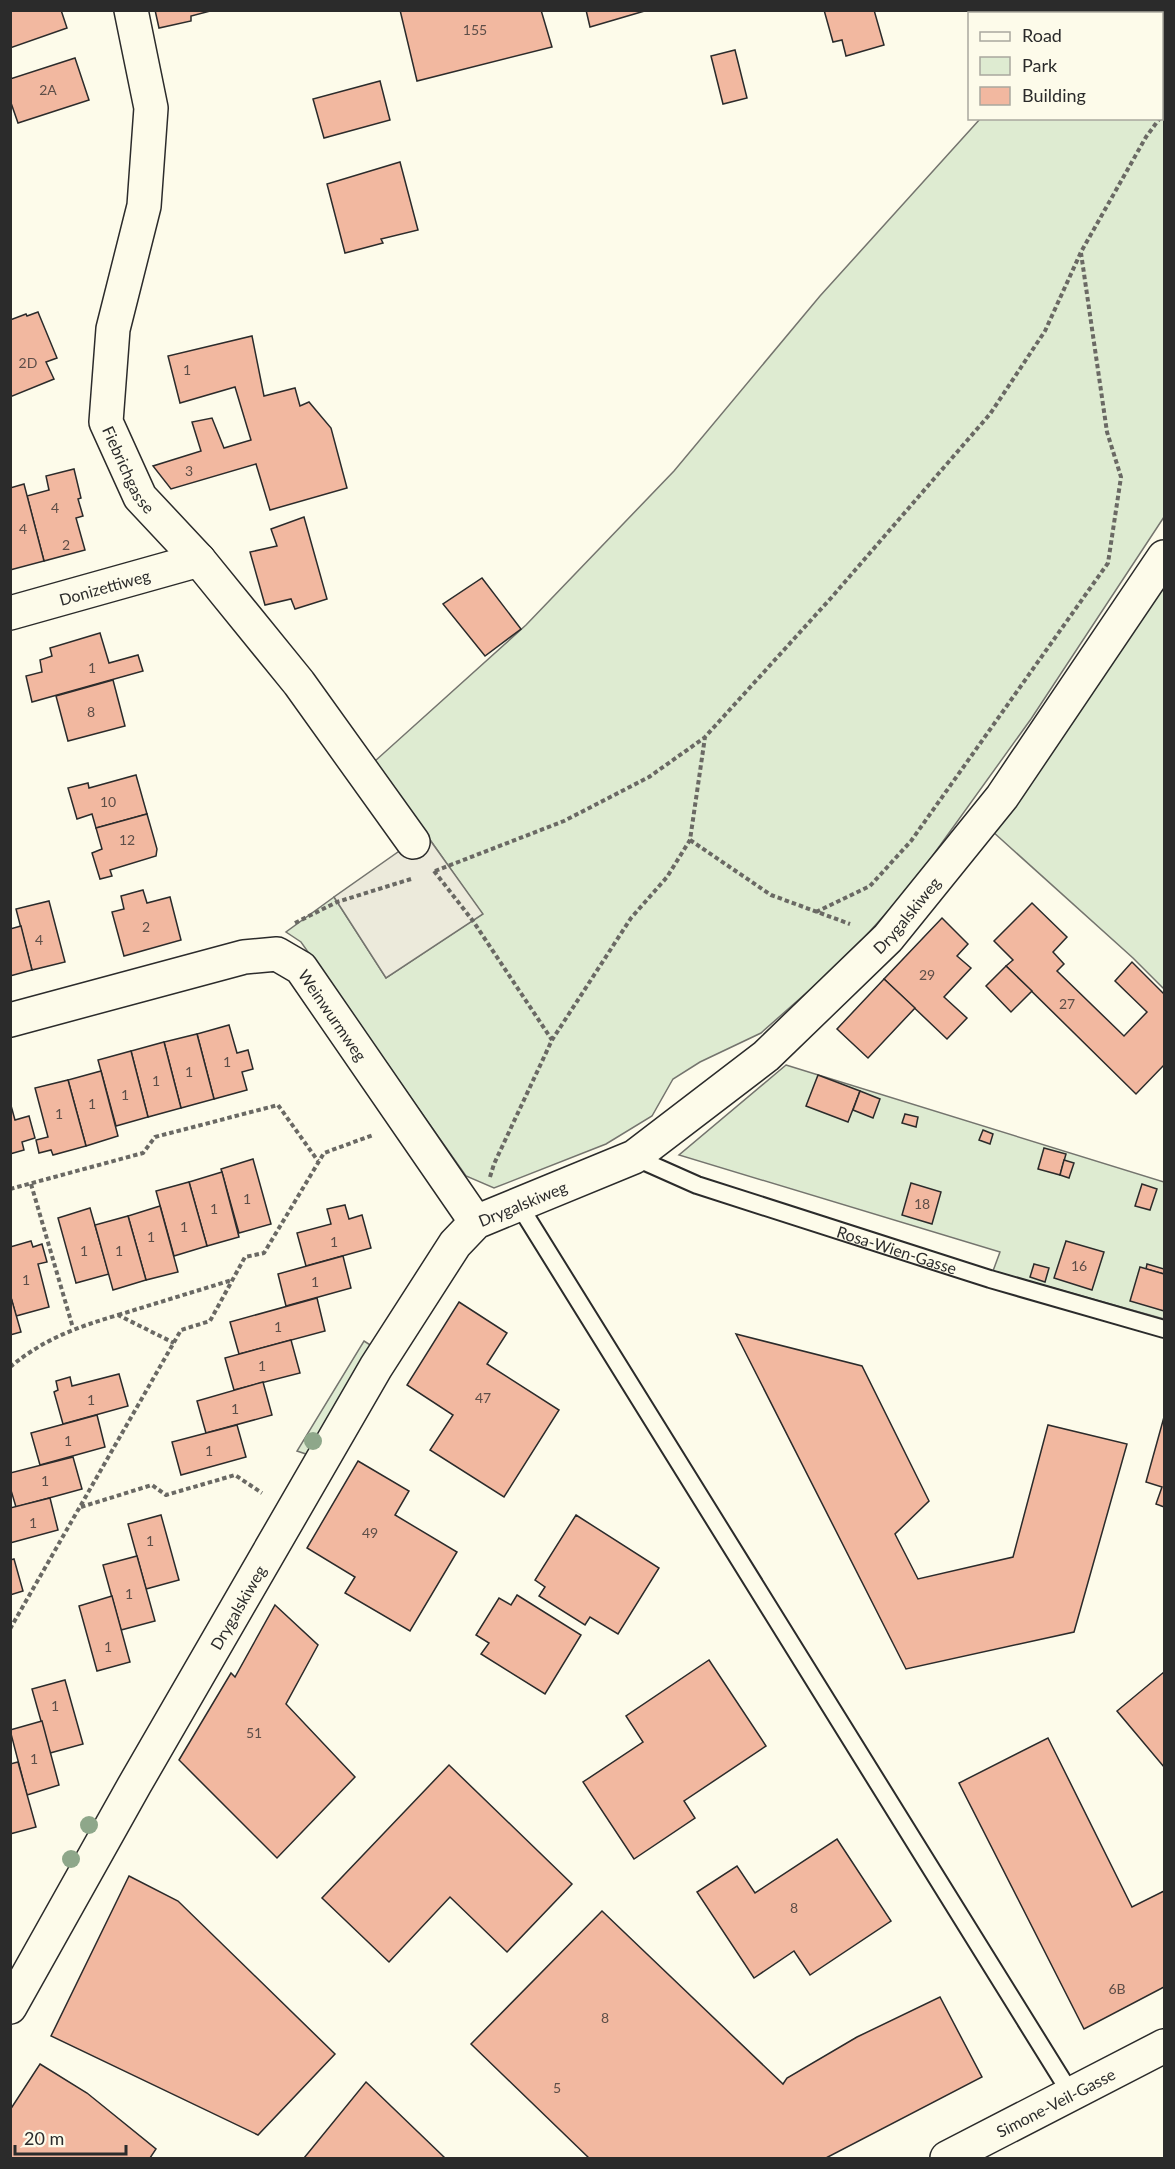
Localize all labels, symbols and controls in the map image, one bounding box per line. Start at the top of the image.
legend [968,12,1163,120]
house number: 155 [463,21,487,38]
text: Road [1022,24,1062,46]
text: Park [1022,54,1058,76]
house number: 2A [39,81,57,98]
text: Building [1022,84,1086,106]
house number: 2D [19,354,37,371]
house number: 1 [183,361,191,378]
street label: Fiebrichgasse [99,423,159,517]
house number: 3 [185,462,193,479]
house number: 4 [51,499,59,516]
house number: 4 [19,520,27,537]
house number: 2 [62,536,70,553]
street label: Donizettiweg [57,565,152,608]
house number: 1 [88,659,96,676]
house number: 8 [87,703,95,720]
house number: 10 [100,793,116,810]
house number: 12 [119,831,135,848]
street label: Drygalskiweg [869,873,943,957]
house number: 2 [142,918,150,935]
house number: 4 [35,931,43,948]
street label: Weinwurmweg [295,965,371,1064]
house number: 29 [919,966,935,983]
house number: 27 [1059,995,1075,1012]
house number: 1 [223,1053,231,1070]
house number: 1 [185,1063,193,1080]
house number: 1 [152,1072,160,1089]
house number: 1 [121,1086,129,1103]
house number: 1 [88,1095,96,1112]
house number: 1 [55,1105,63,1122]
street label: Drygalskiweg [475,1176,570,1230]
house number: 1 [243,1190,251,1207]
house number: 18 [914,1195,930,1212]
house number: 1 [210,1200,218,1217]
house number: 1 [180,1218,188,1235]
street label: Rosa-Wien-Gasse [835,1221,959,1277]
house number: 1 [147,1228,155,1245]
house number: 1 [330,1233,338,1250]
house number: 1 [80,1242,88,1259]
house number: 1 [115,1242,123,1259]
house number: 16 [1071,1257,1087,1274]
house number: 1 [22,1271,30,1288]
house number: 1 [311,1273,319,1290]
house number: 1 [274,1318,282,1335]
house number: 1 [258,1357,266,1374]
house number: 47 [475,1389,491,1406]
house number: 1 [87,1391,95,1408]
house number: 1 [231,1400,239,1417]
house number: 1 [64,1432,72,1449]
house number: 1 [205,1442,213,1459]
house number: 1 [41,1472,49,1489]
house number: 1 [29,1514,37,1531]
house number: 49 [362,1524,378,1541]
house number: 1 [146,1532,154,1549]
street label: Drygalskiweg [205,1562,269,1653]
house number: 1 [125,1585,133,1602]
house number: 1 [104,1638,112,1655]
house number: 1 [51,1697,59,1714]
house number: 51 [246,1724,262,1741]
house number: 1 [30,1750,38,1767]
house number: 8 [790,1899,798,1916]
house number: 6B [1108,1980,1126,1997]
house number: 8 [601,2009,609,2026]
street label: Simone-Veil-Gasse [993,2064,1118,2141]
house number: 5 [553,2079,561,2096]
scale bar [15,2118,126,2156]
text: 20 m [24,2127,64,2149]

